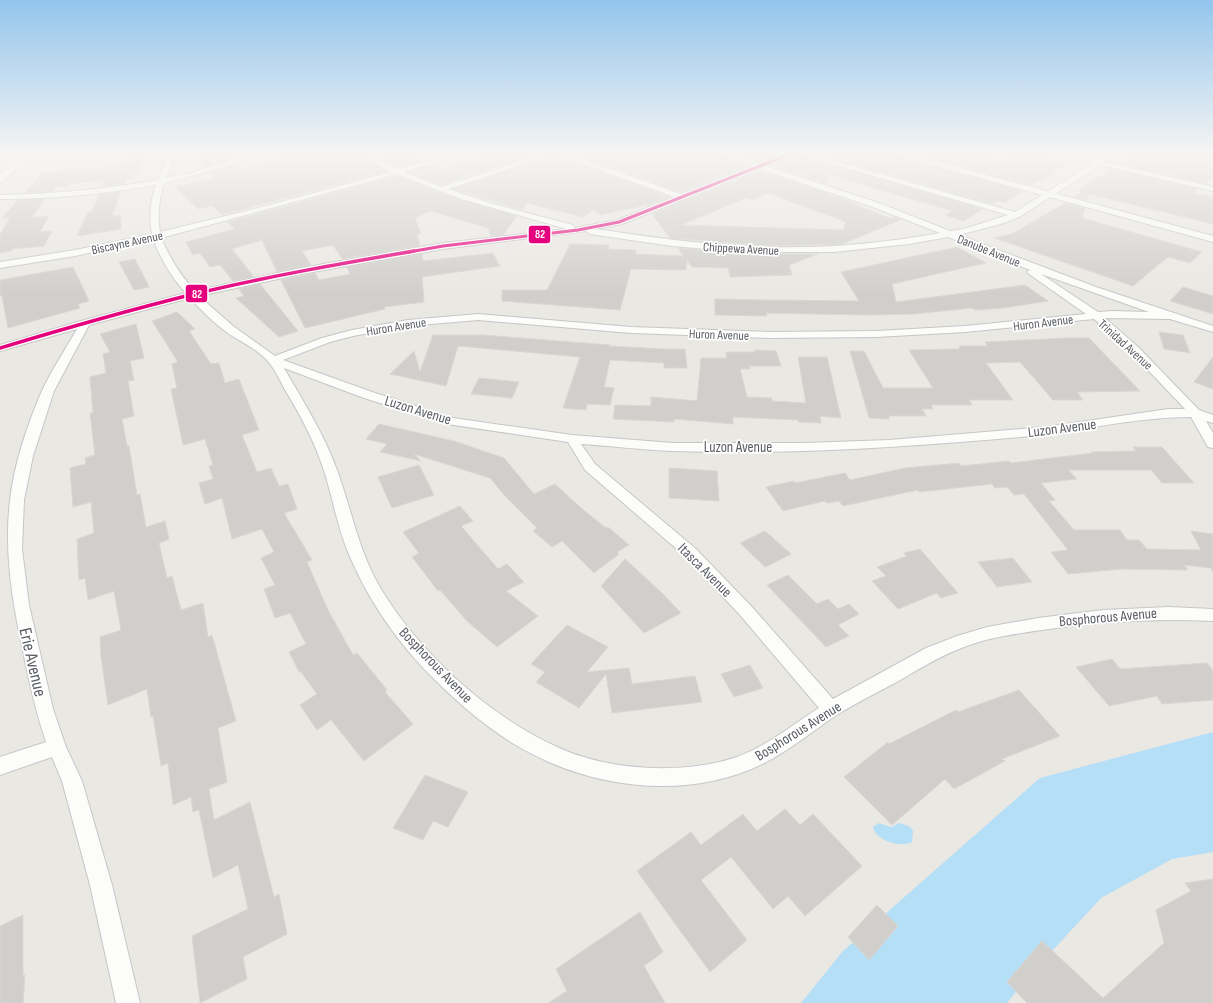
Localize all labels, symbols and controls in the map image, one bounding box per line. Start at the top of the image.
line badge: 82 [528,225,551,244]
street label: Biscayne Avenue [90,228,164,258]
text: 82 [535,228,545,241]
street label: Danube Avenue [955,231,1023,271]
street label: Chippewa Avenue [702,239,779,259]
line badge: 82 [185,284,208,303]
text: 82 [192,288,202,301]
street label: Huron Avenue [1012,311,1074,335]
street label: Huron Avenue [365,314,427,340]
street label: Trinidad Avenue [1095,316,1156,373]
street label: Huron Avenue [689,326,749,344]
street label: Luzon Avenue [382,391,453,430]
street label: Luzon Avenue [1027,415,1097,442]
street label: Luzon Avenue [704,438,772,457]
street label: Itasca Avenue [673,539,736,602]
street label: Bosphorous Avenue [1058,604,1158,631]
street label: Bosphorous Avenue [395,623,477,707]
street label: Erie Avenue [14,626,51,699]
street label: Bosphorous Avenue [752,697,845,765]

